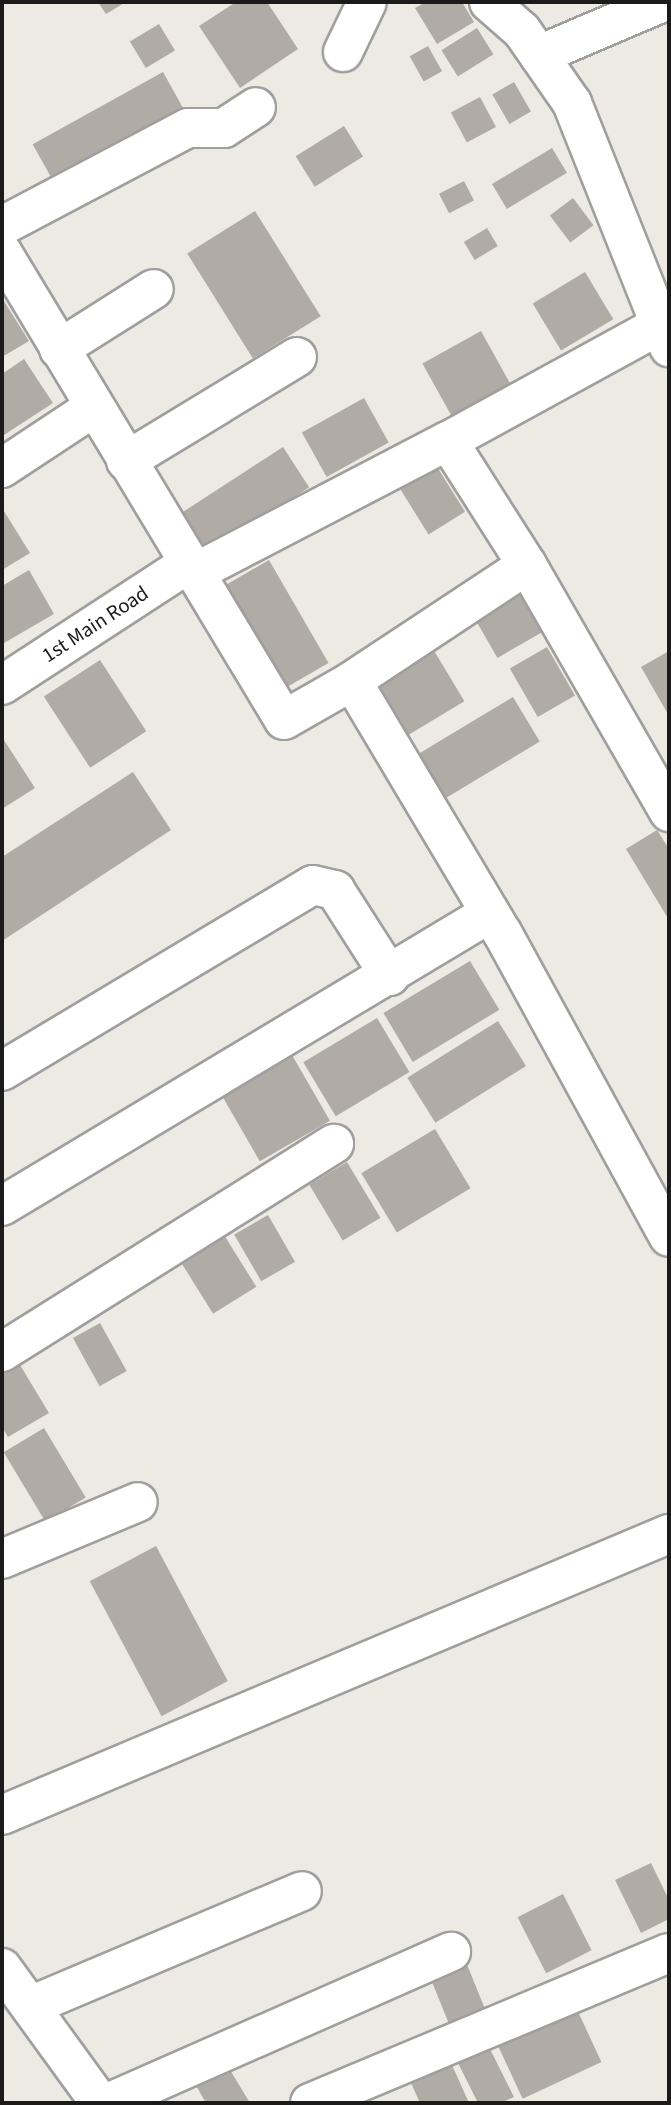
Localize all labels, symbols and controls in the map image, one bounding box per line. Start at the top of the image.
street label: 1st Main Road [37,580,153,668]

